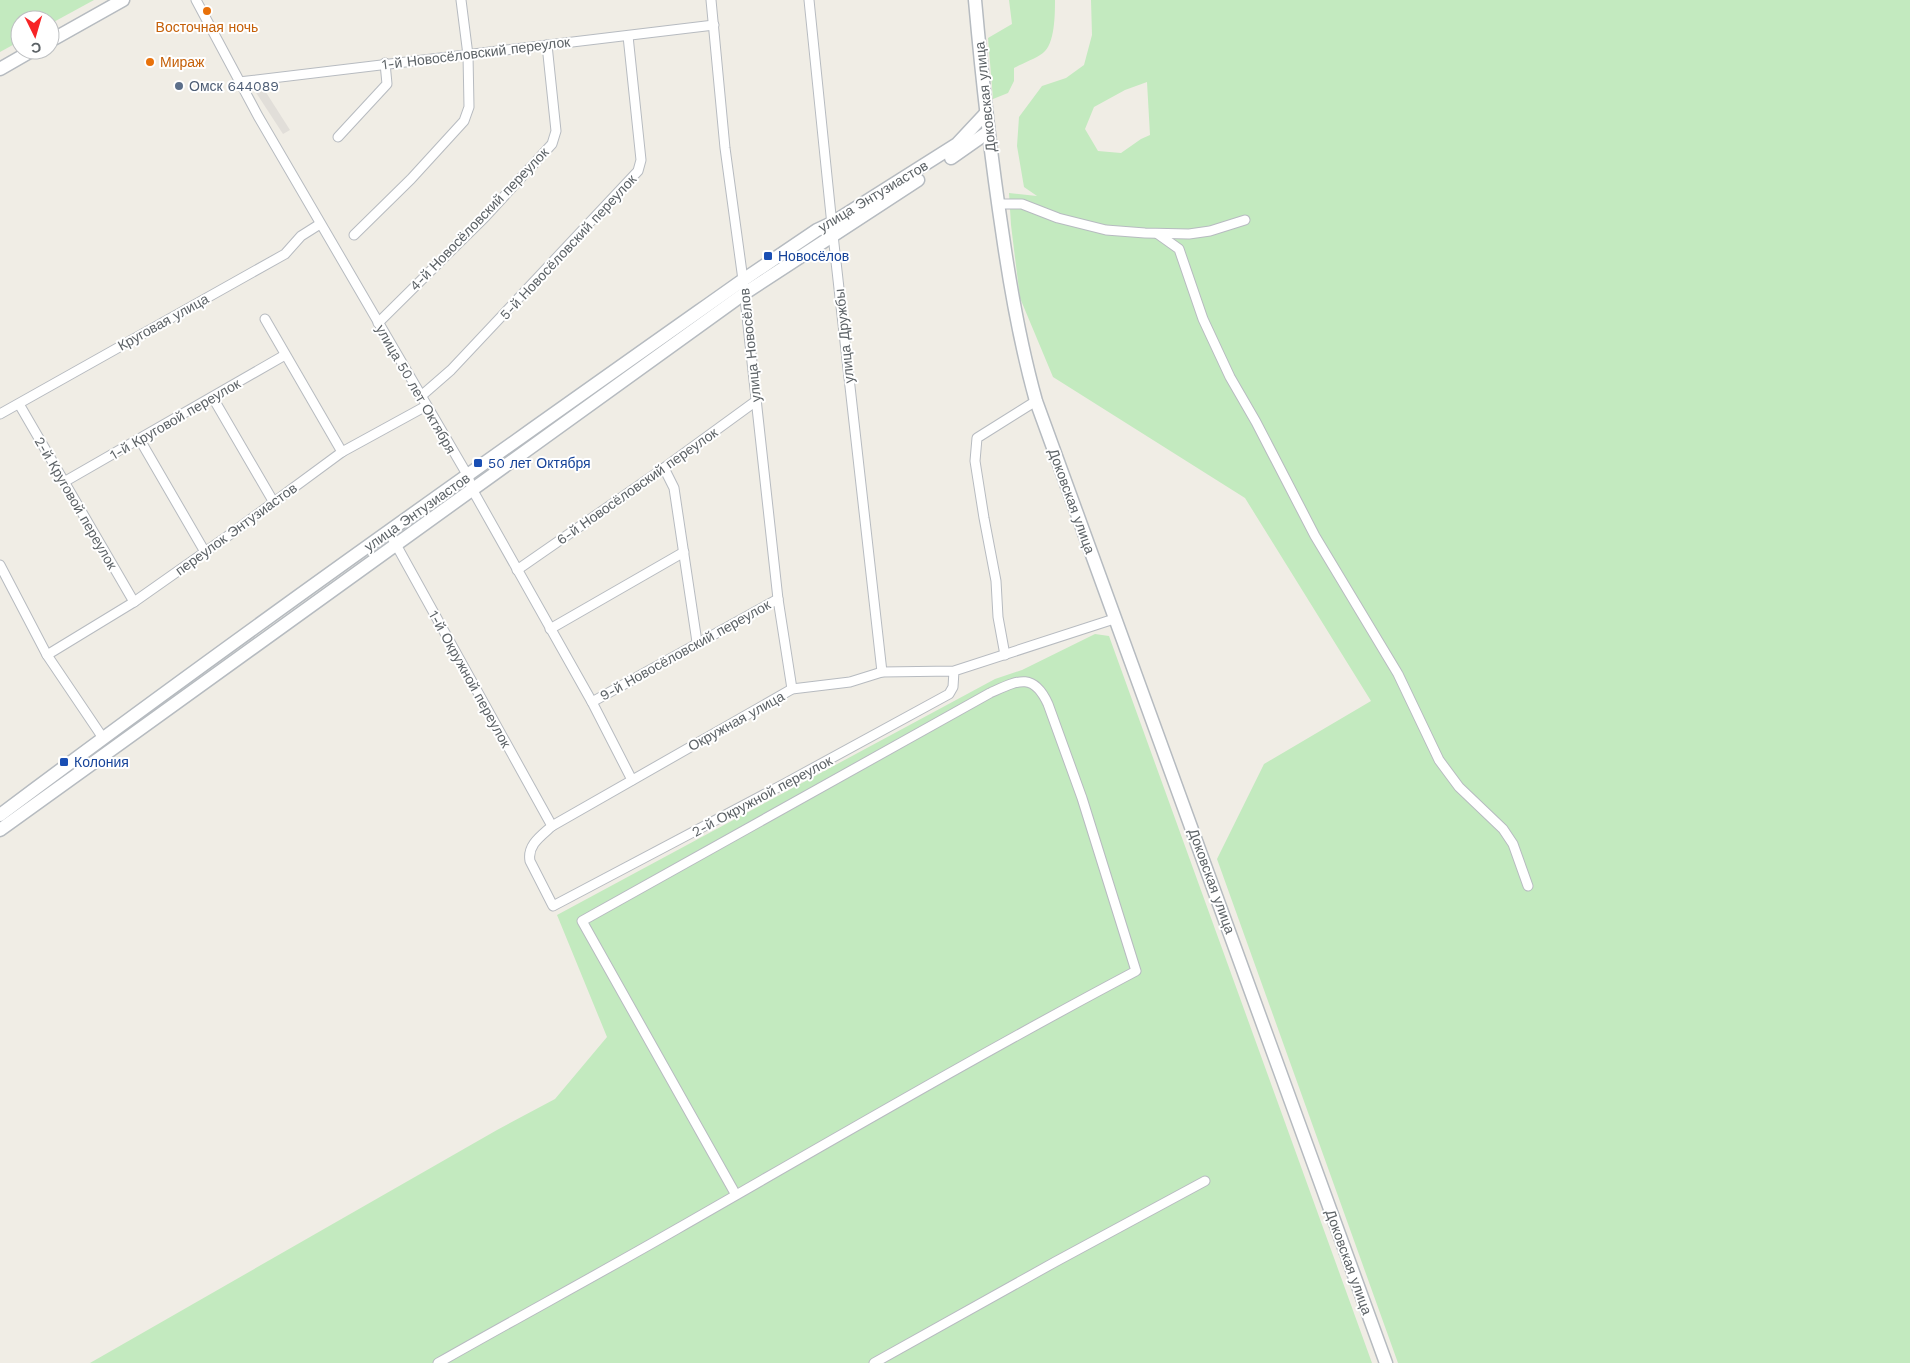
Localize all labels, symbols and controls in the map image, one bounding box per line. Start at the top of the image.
marker: Восточная ночь [201,5,213,17]
north arrow [10,10,60,60]
place label: Восточная ночь [156,19,258,35]
street label: 1-й Новосёловский переулок [381,33,572,72]
text: С [30,40,42,56]
street label: Доковская улица [971,41,999,153]
place label: Мираж [160,54,205,70]
marker: Мираж [144,56,156,68]
place label: Омск 644089 [189,78,279,94]
marker: Омск 644089 [173,80,185,92]
street label: 4-й Новосёловский переулок [406,144,552,294]
street label: улица Энтузиастов [815,157,931,235]
street label: 5-й Новосёловский переулок [497,171,640,323]
place label: Новосёлов [778,248,849,264]
marker: Новосёлов [762,250,774,262]
street label: улица Новосёлов [736,287,764,403]
street label: улица Дружбы [831,288,857,384]
street label: Круговая улица [115,290,211,354]
street label: улица 50 лет Октября [373,322,459,456]
street label: 1-й Круговой переулок [107,375,244,463]
street label: 6-й Новосёловский переулок [554,424,721,548]
street label: 2-й Круговой переулок [31,434,121,573]
street label: Доковская улица [1046,446,1099,556]
place label: 50 лет Октября [488,455,591,471]
marker: 50 лет Октября [472,457,484,469]
street label: улица Энтузиастов [361,470,473,554]
street label: переулок Энтузиастов [172,480,300,578]
street label: 9-й Новосёловский переулок [597,596,774,704]
street label: 1-й Окружной переулок [426,608,515,751]
street label: Окружная улица [685,688,787,754]
street label: 2-й Окружной переулок [689,752,836,840]
place label: Колония [74,754,129,770]
marker: Колония [58,756,70,768]
street label: Доковская улица [1186,826,1239,936]
street label: Доковская улица [1323,1207,1376,1317]

